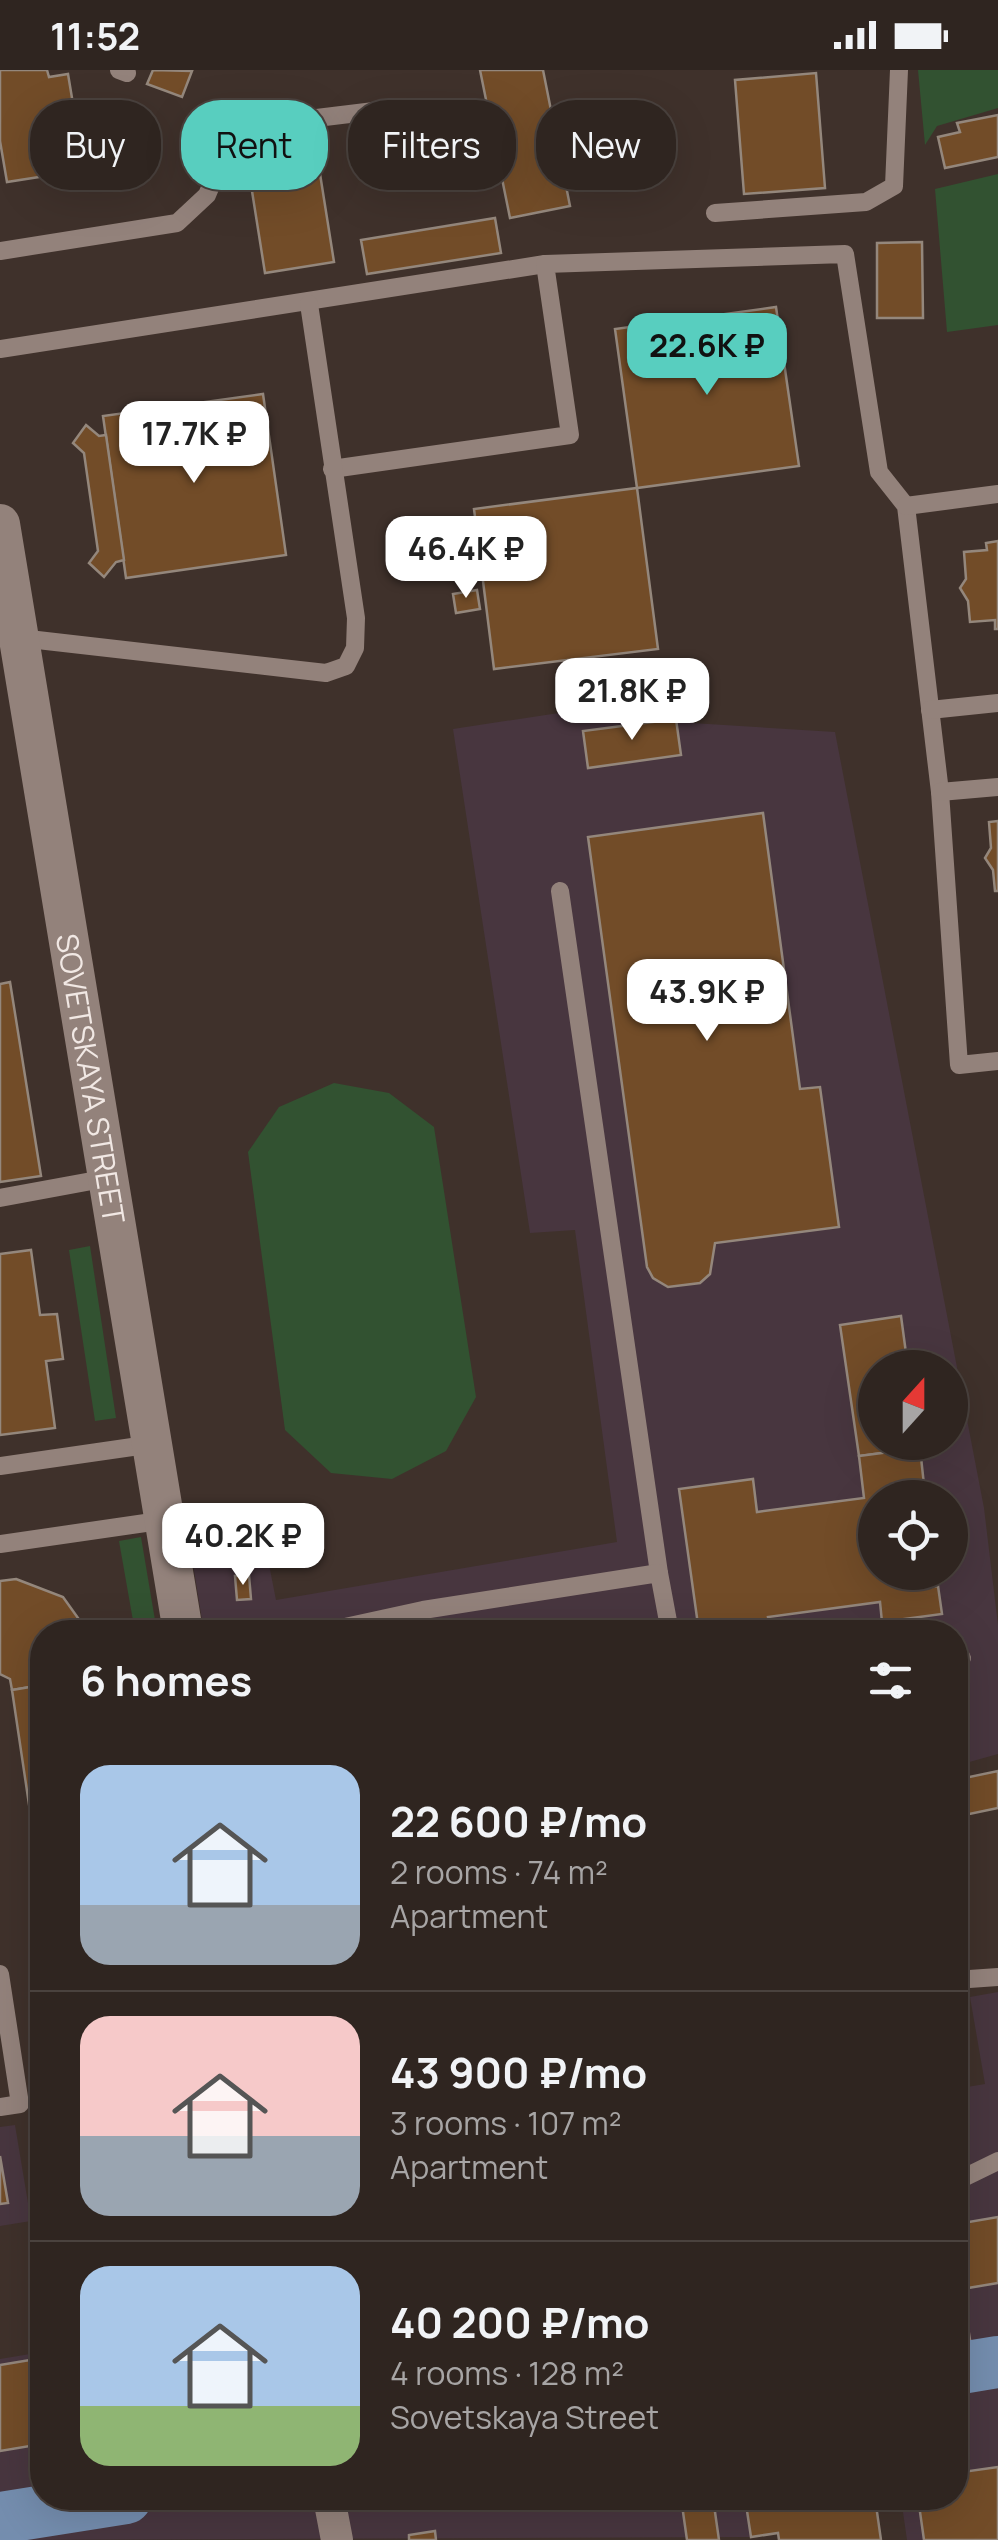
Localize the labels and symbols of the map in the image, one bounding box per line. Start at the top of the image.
pin: 22.6K ₽ [615,313,799,398]
pin: 17.7K ₽ [102,401,286,486]
pin: 46.4K ₽ [374,516,558,601]
pin: 21.8K ₽ [540,658,724,743]
street label: SOVETSKAYA STREET [47,931,136,1226]
pin: 43.9K ₽ [615,959,799,1044]
north arrow [858,1350,968,1460]
pin: 40.2K ₽ [151,1503,335,1588]

